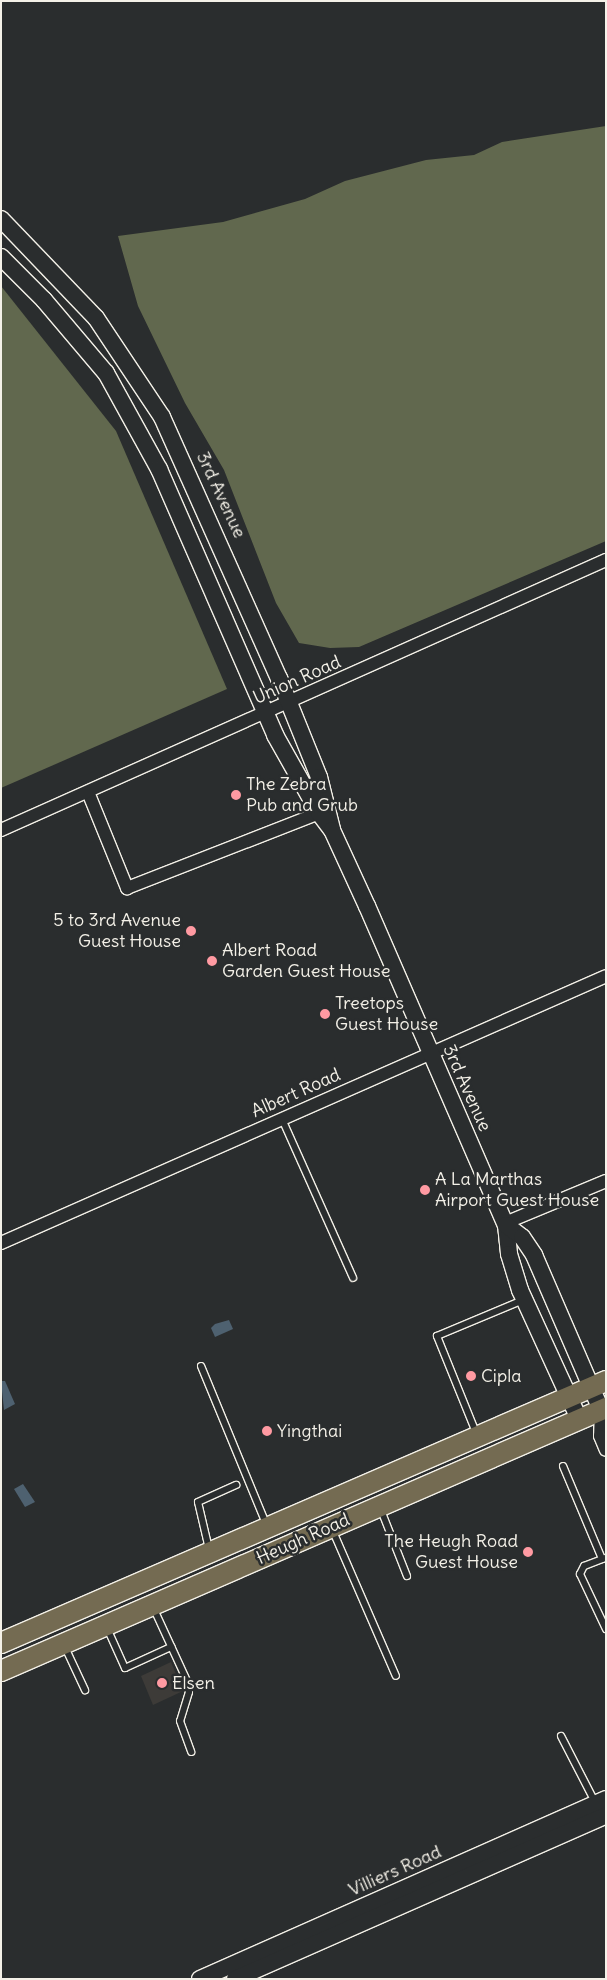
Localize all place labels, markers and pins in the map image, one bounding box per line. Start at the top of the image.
place label: The Zebra Pub and Grub [246,774,358,816]
marker: The Zebra Pub and Grub [230,789,242,801]
place label: 5 to 3rd Avenue Guest House [53,910,181,952]
marker: 5 to 3rd Avenue Guest House [185,925,197,937]
place label: Albert Road Garden Guest House [222,940,390,982]
marker: Albert Road Garden Guest House [206,955,218,967]
place label: Treetops Guest House [335,993,438,1036]
marker: Treetops Guest House [319,1008,331,1020]
place label: A La Marthas Airport Guest House [435,1169,599,1212]
marker: A La Marthas Airport Guest House [419,1184,431,1196]
place label: Cipla [481,1365,521,1387]
marker: Cipla [465,1370,477,1382]
place label: Yingthai [277,1420,342,1442]
marker: Yingthai [261,1425,273,1437]
place label: The Heugh Road Guest House [384,1531,518,1574]
marker: The Heugh Road Guest House [522,1546,534,1558]
place label: Elsen [172,1672,215,1694]
marker: Elsen [156,1677,168,1689]

